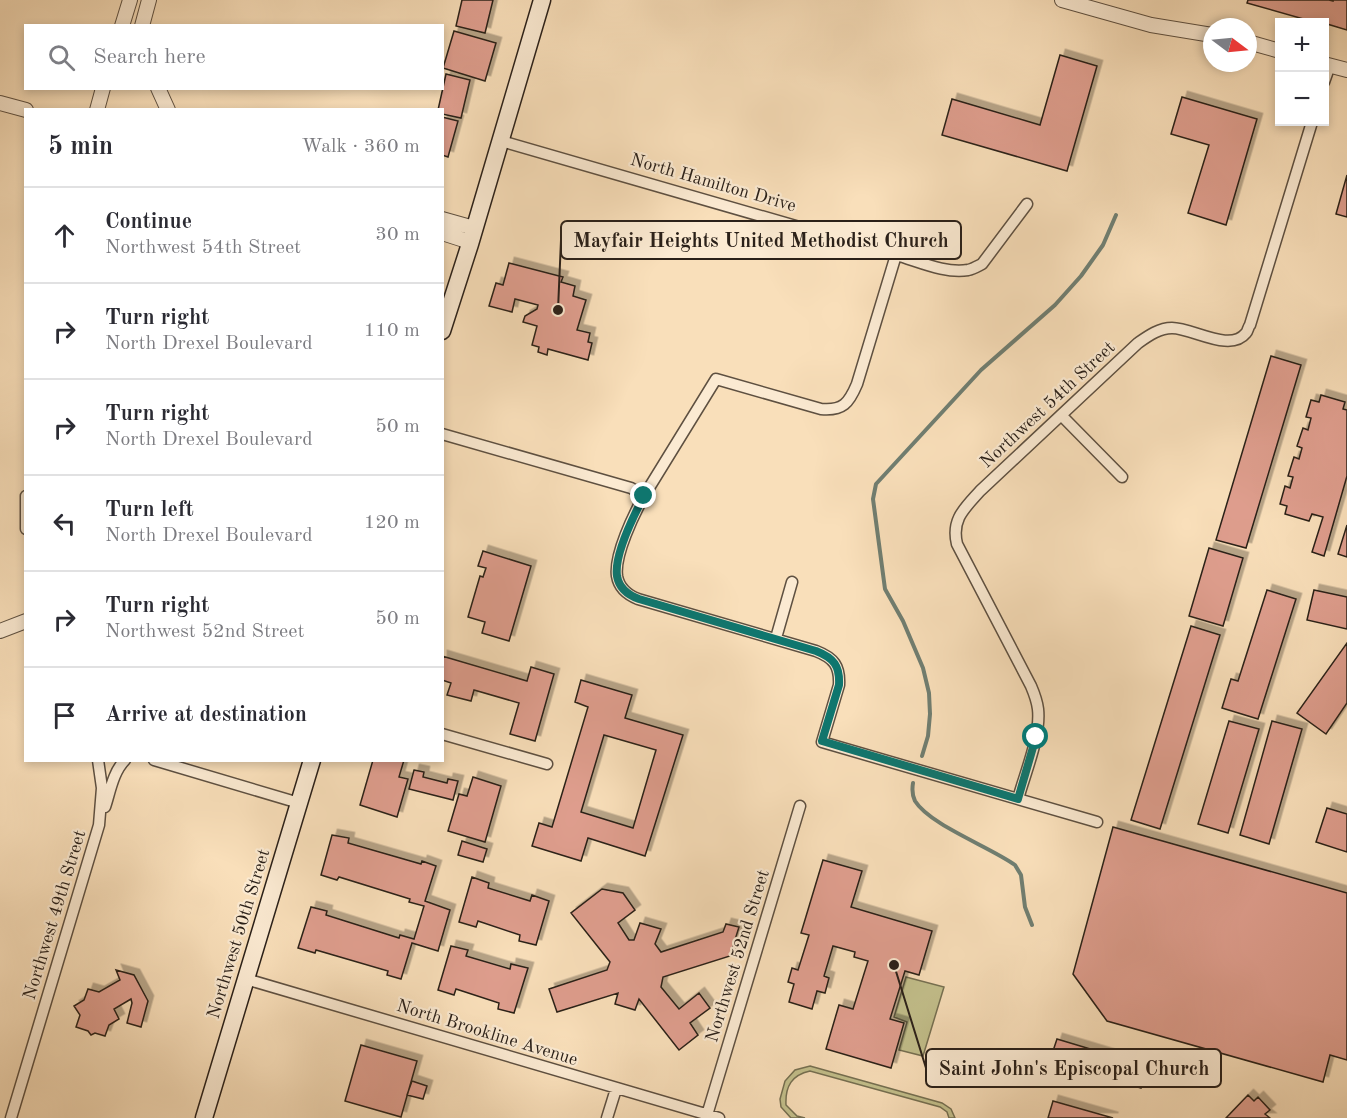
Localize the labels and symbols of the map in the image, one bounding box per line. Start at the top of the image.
north arrow [1203,18,1257,72]
street label: North Hamilton Drive [628,151,798,215]
callout: Mayfair Heights United Methodist Church [561,221,961,259]
text: Mayfair Heights United Methodist Church [573,232,949,252]
street label: Northwest 54th Street [977,338,1119,472]
route end [630,482,656,508]
route start [1022,723,1048,749]
street label: Northwest 49th Street [21,828,89,1002]
street label: Northwest 50th Street [205,847,273,1021]
street label: Northwest 52nd Street [703,868,773,1044]
street label: North Brookline Avenue [394,997,580,1069]
callout: Saint John's Episcopal Church [926,1049,1221,1087]
text: Saint John's Episcopal Church [939,1060,1209,1080]

